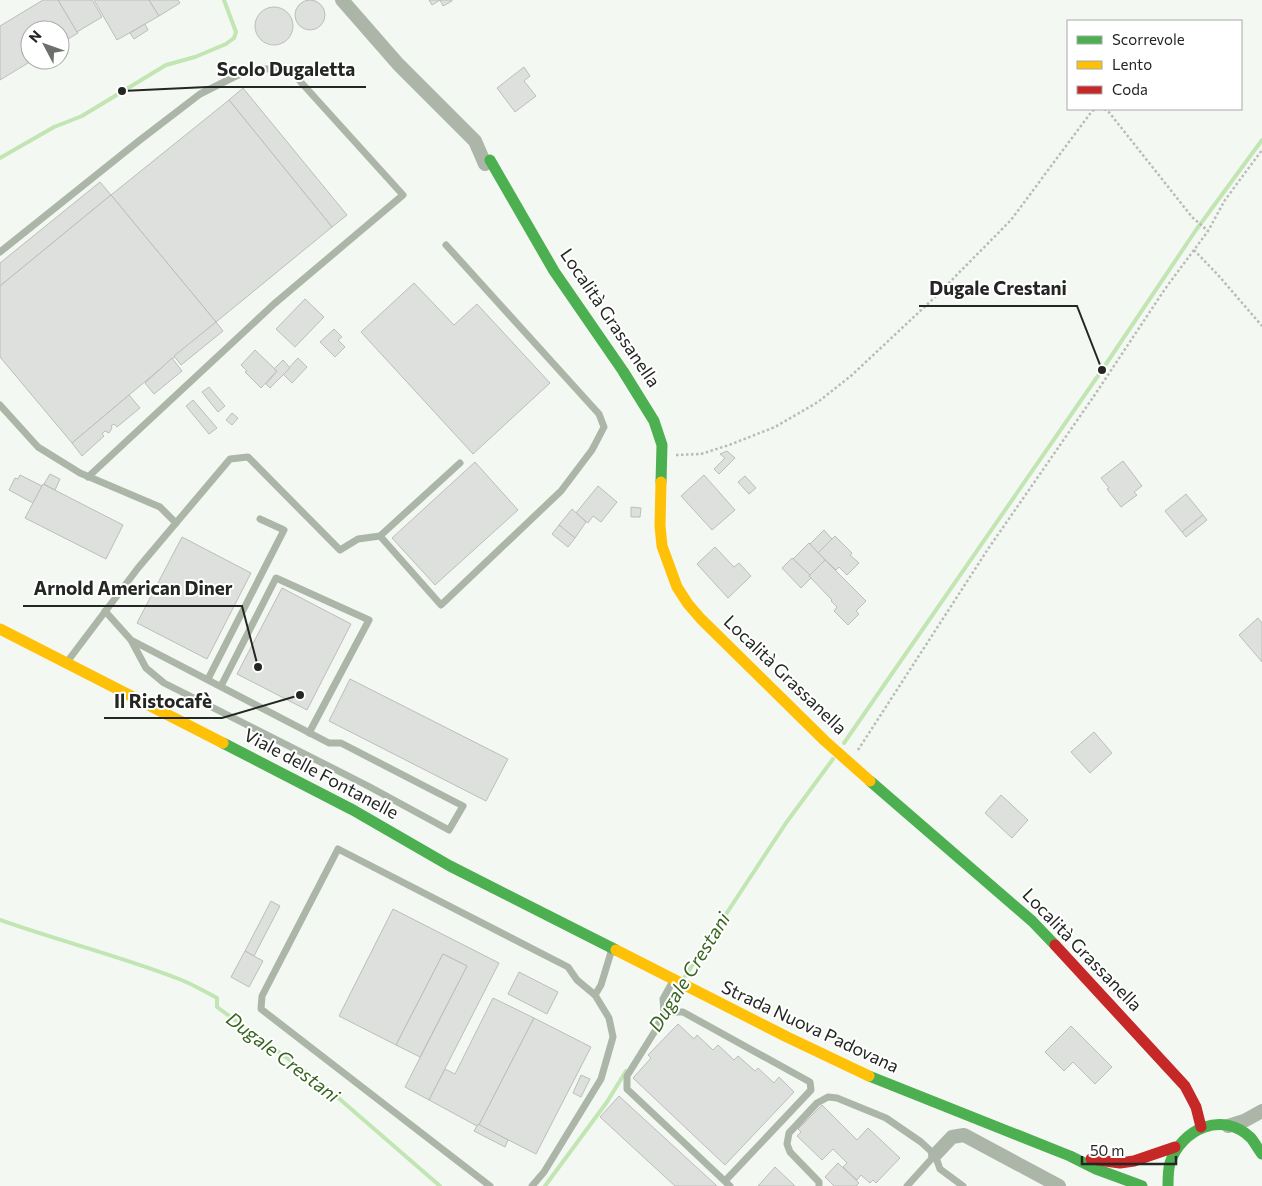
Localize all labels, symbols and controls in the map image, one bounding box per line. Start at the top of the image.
north arrow [20,20,70,70]
legend [1067,20,1242,110]
text: N [25,27,45,46]
text: Scorrevole [1112,30,1185,48]
callout: Scolo Dugaletta [207,53,366,87]
text: Lento [1112,55,1152,73]
text: Scolo Dugaletta [217,57,355,80]
text: Coda [1112,80,1148,98]
street label: Località Grassanella [556,244,665,391]
callout: Dugale Crestani [919,272,1077,306]
text: Dugale Crestani [929,276,1067,299]
callout: Arnold American Diner [23,572,242,606]
text: Arnold American Diner [33,576,233,599]
street label: Località Grassanella [720,610,852,739]
callout: Il Ristocafè [104,684,222,718]
text: Il Ristocafè [114,689,212,712]
street label: Viale delle Fontanelle [240,723,403,823]
street label: Località Grassanella [1018,883,1147,1015]
water label: Dugale Crestani [643,907,735,1035]
street label: Strada Nuova Padovana [718,975,903,1077]
water label: Dugale Crestani [222,1007,345,1107]
scale bar [1082,1134,1176,1166]
text: 50 m [1090,1141,1124,1159]

